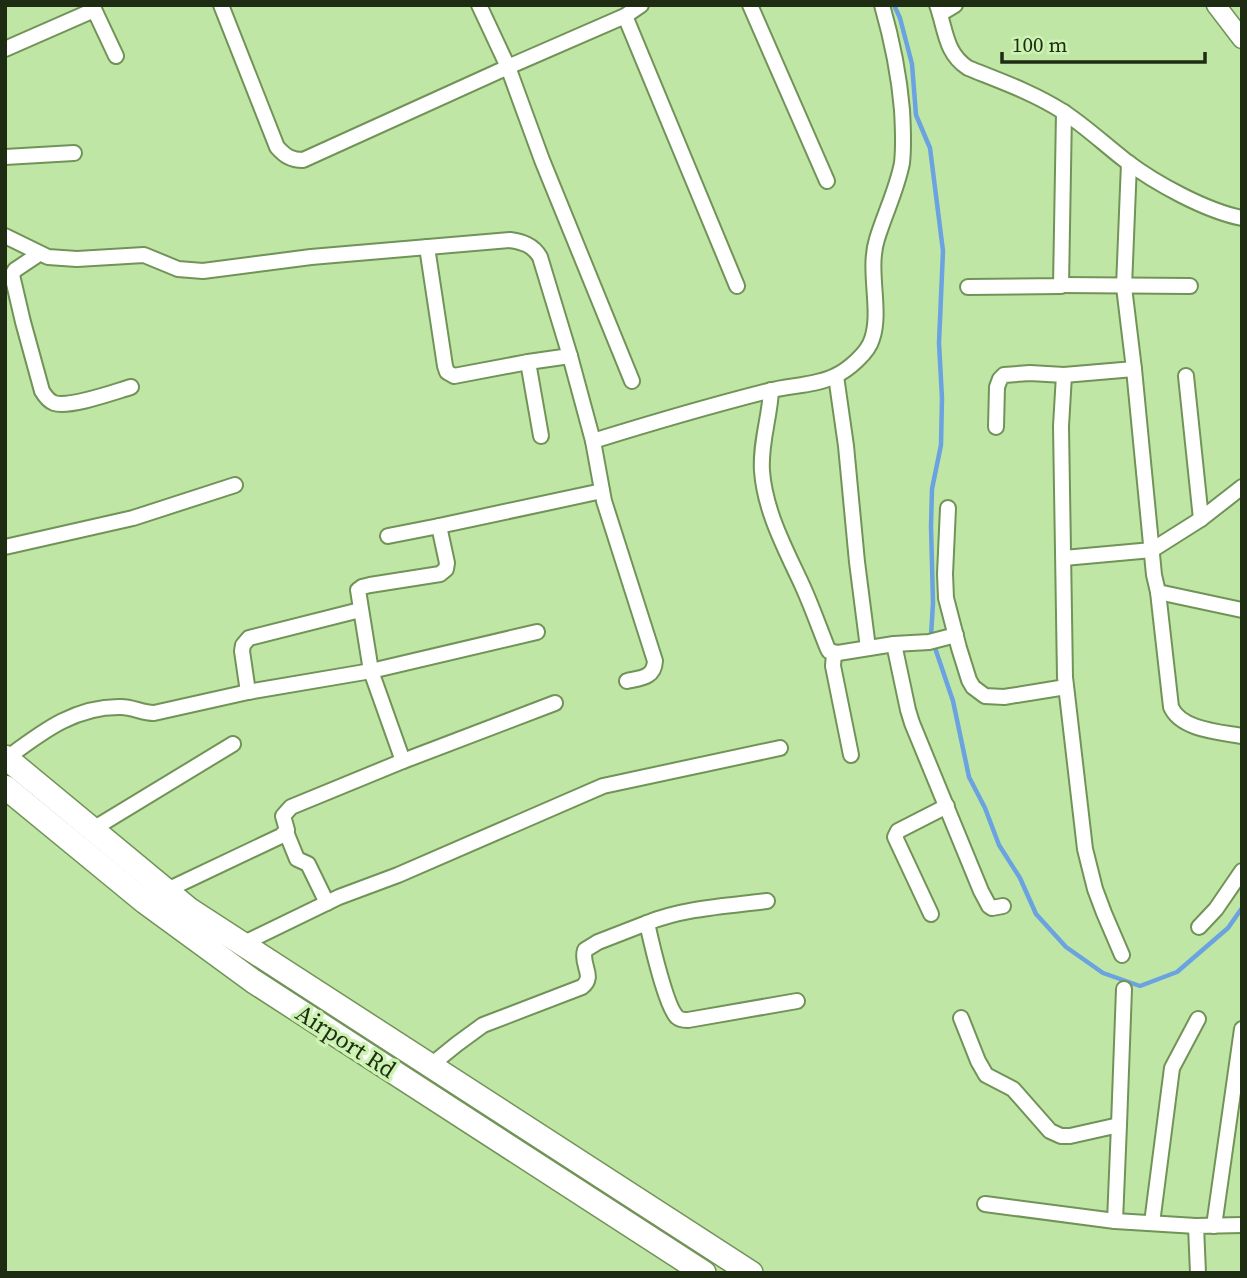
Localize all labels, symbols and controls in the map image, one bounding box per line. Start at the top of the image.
scale bar [1002,21,1205,65]
text: 100 m [1012,30,1067,59]
street label: Airport Rd [289,996,403,1086]

